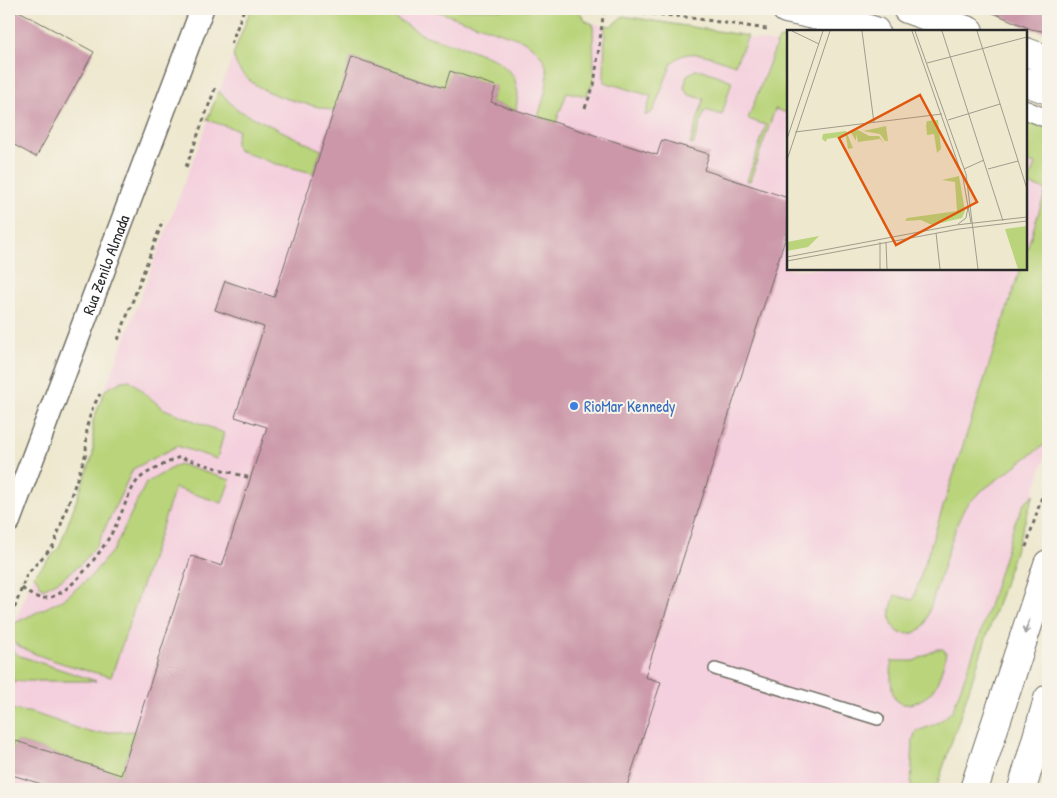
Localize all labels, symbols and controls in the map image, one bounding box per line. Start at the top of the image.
inset map [787,30,1027,270]
street label: Rua Zenilo Almada [77,212,134,318]
place label: RioMar Kennedy [584,395,676,417]
marker: RioMar Kennedy [568,400,580,412]
one-way arrow [1022,618,1031,634]

